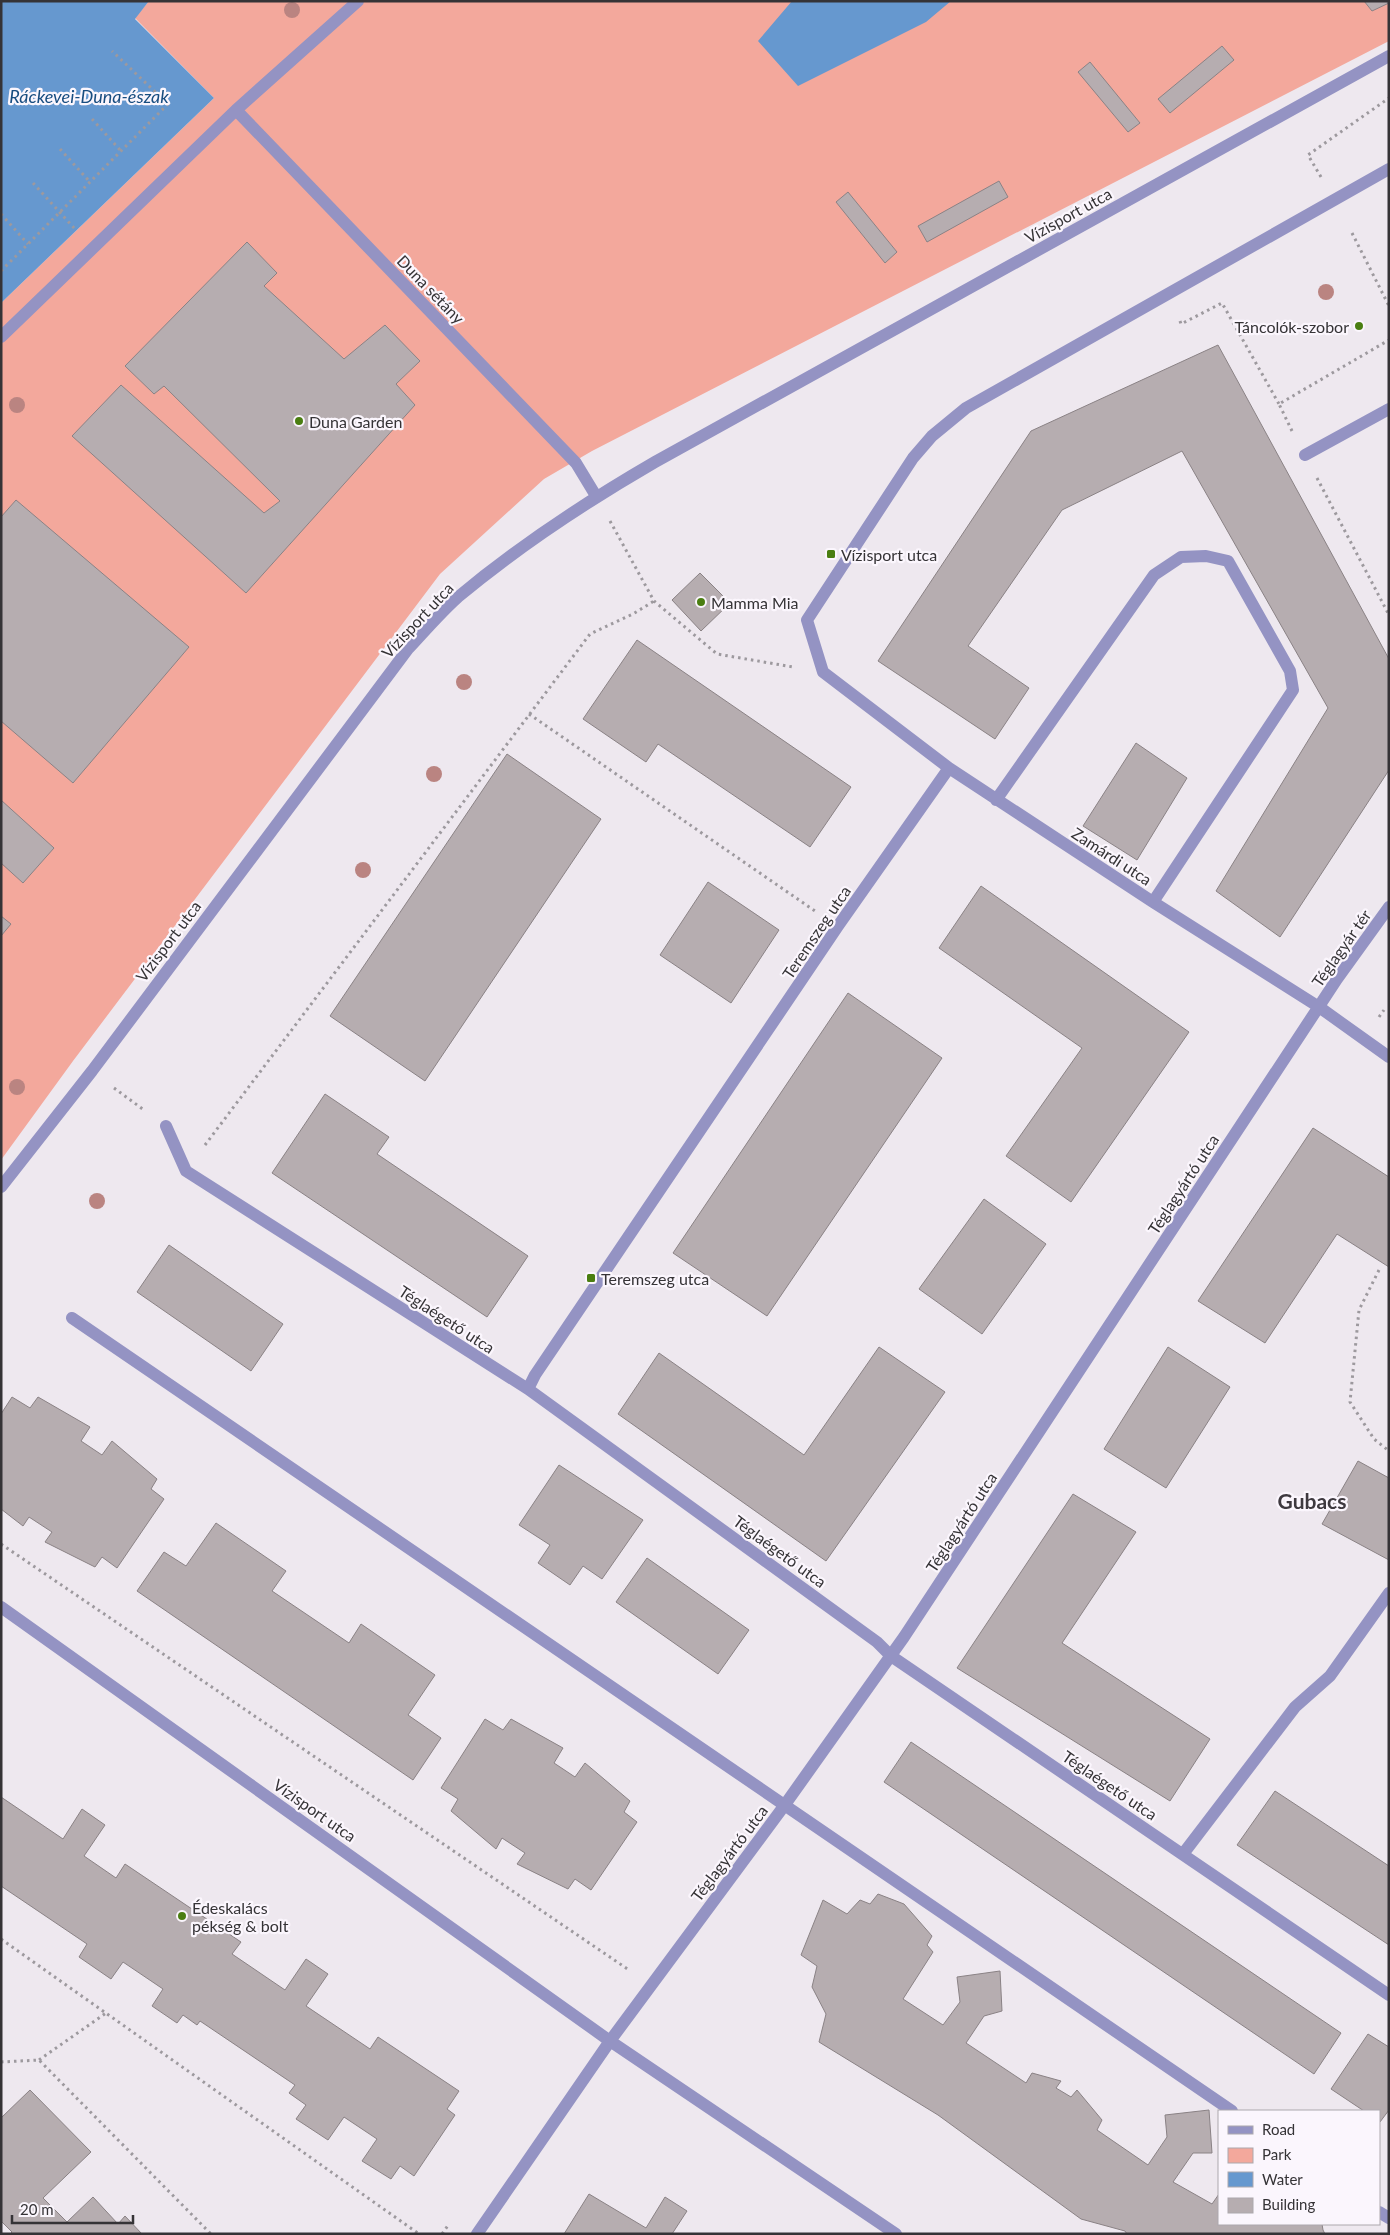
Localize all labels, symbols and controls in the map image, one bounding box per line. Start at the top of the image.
water label: Ráckevei-Duna-észak [9,85,169,107]
street label: Vízisport utca [1021,183,1115,247]
street label: Duna sétány [394,251,469,328]
place label: Táncolók-szobor [1234,317,1349,336]
marker: Táncolók-szobor [1353,320,1365,332]
place label: Duna Garden [309,412,402,431]
marker: Duna Garden [293,415,305,427]
place label: Vízisport utca [841,545,937,564]
marker: Vízisport utca [825,548,837,560]
street label: Vízisport utca [377,578,457,662]
place label: Mamma Mia [711,593,798,612]
marker: Mamma Mia [695,596,707,608]
street label: Zamárdi utca [1069,823,1155,889]
street label: Teremszeg utca [778,882,854,982]
street label: Vízisport utca [131,897,205,985]
street label: Téglagyár tér [1307,906,1375,990]
street label: Téglagyártó utca [1144,1130,1222,1238]
place label: Teremszeg utca [601,1269,709,1288]
marker: Teremszeg utca [585,1272,597,1284]
street label: Téglaégető utca [396,1281,498,1357]
street label: Téglagyártó utca [922,1468,1000,1576]
district label: Gubacs [1278,1488,1346,1513]
street label: Téglaégető utca [730,1511,830,1591]
street label: Téglaégető utca [1059,1746,1161,1824]
street label: Vízisport utca [270,1775,360,1845]
street label: Téglagyártó utca [687,1801,771,1905]
place label: Édeskalács pékség & bolt [192,1898,289,1935]
marker: Édeskalács pékség & bolt [176,1910,188,1922]
legend [1218,2110,1380,2225]
text: Road [1262,2120,1295,2138]
text: Park [1262,2145,1292,2163]
text: Water [1262,2170,1303,2188]
scale bar [12,2192,134,2224]
text: Building [1262,2195,1315,2213]
text: 20 m [20,2200,54,2218]

